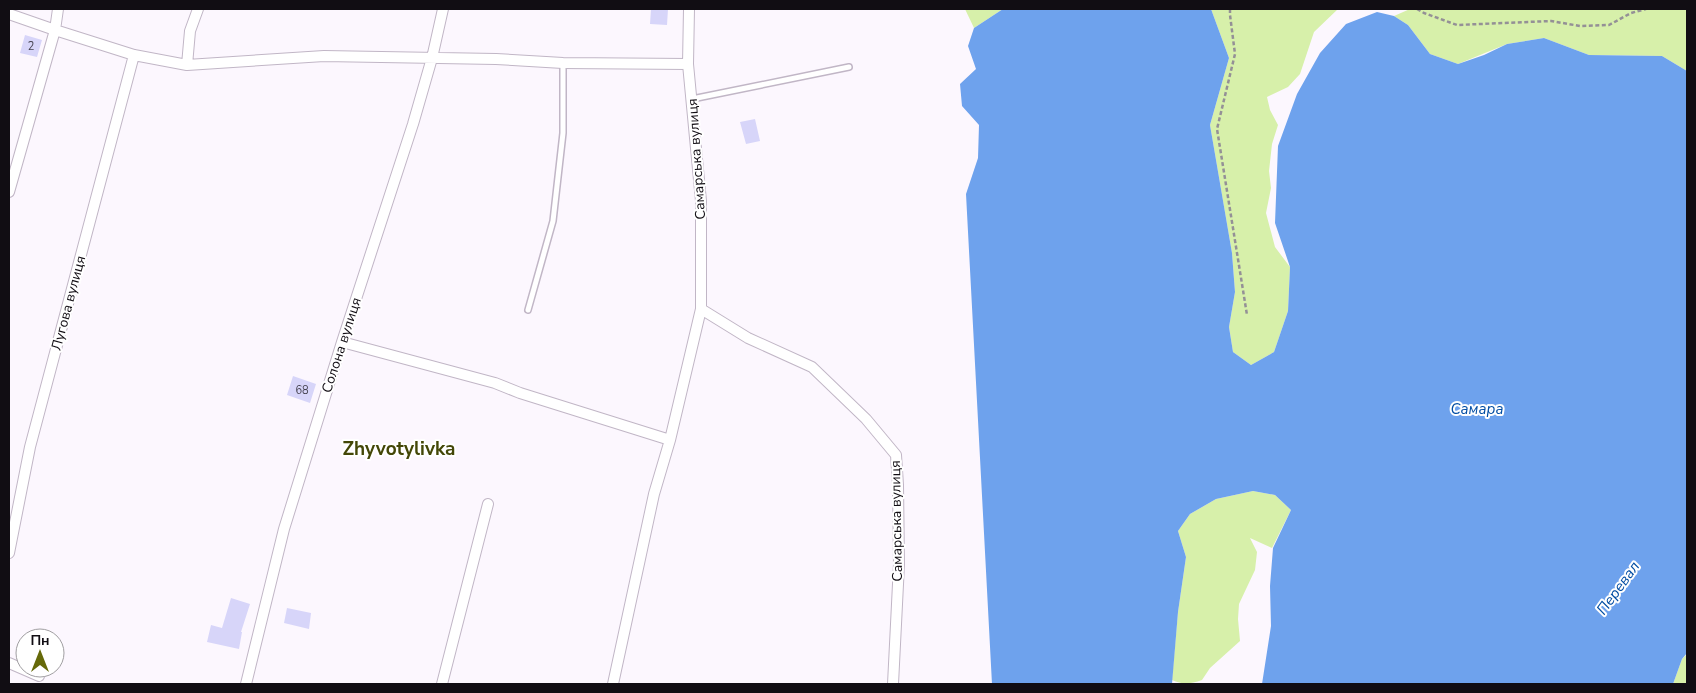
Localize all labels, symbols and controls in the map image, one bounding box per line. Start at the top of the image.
house number: 2 [28,39,34,54]
street label: Самарська вулиця [683,98,710,220]
street label: Лугова вулиця [47,254,90,353]
street label: Солона вулиця [317,295,366,395]
house number: 68 [295,383,309,398]
water label: Самара [1451,399,1503,419]
district label: Zhyvotylivka [343,436,455,462]
street label: Самарська вулиця [886,460,907,582]
water label: Перевал [1592,557,1644,619]
north arrow [15,628,65,678]
text: Пн [30,631,50,650]

